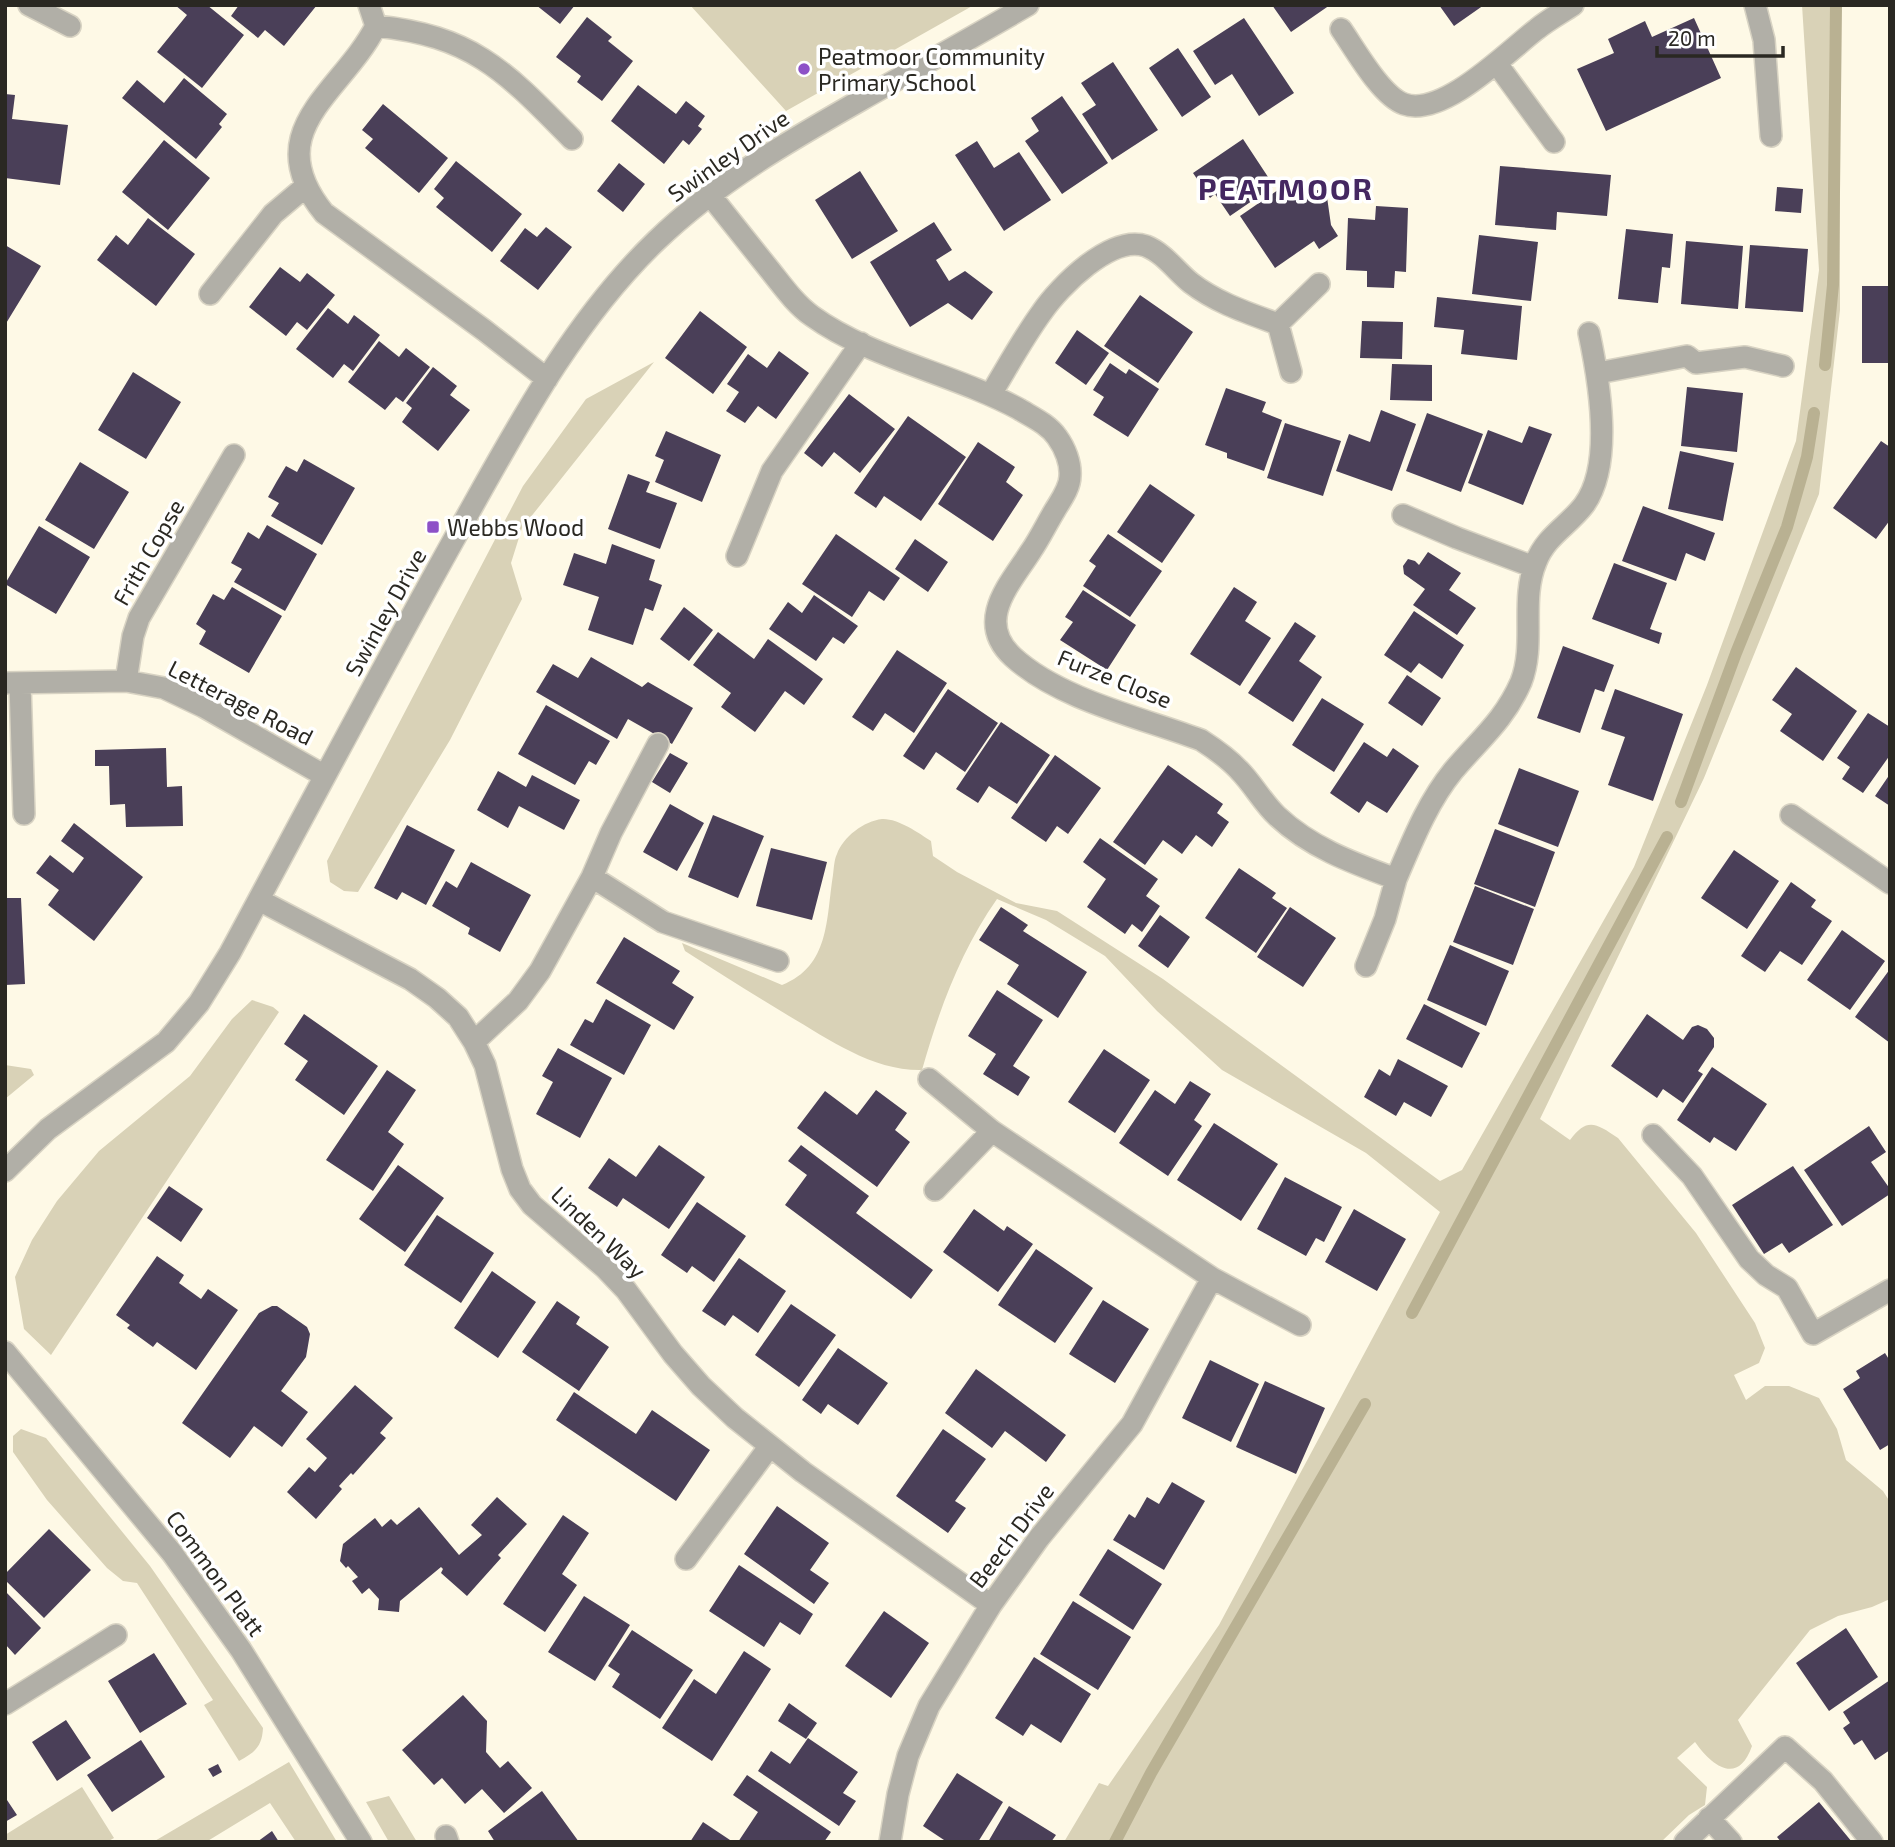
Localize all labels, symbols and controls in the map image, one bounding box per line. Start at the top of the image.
scale bar [1657,14,1783,58]
text: 20 m [1668,25,1716,50]
place label: Peatmoor Community Primary School [818,42,1045,96]
marker: Peatmoor Community Primary School [796,61,812,77]
street label: Swinley Drive [662,103,794,207]
district label: PEATMOOR [1198,170,1374,206]
street label: Frith Copse [106,494,190,610]
place label: Webbs Wood [447,513,584,541]
marker: Webbs Wood [425,519,441,535]
street label: Swinley Drive [339,543,431,681]
street label: Furze Close [1054,642,1176,714]
street label: Letterage Road [164,653,318,751]
street label: Linden Way [546,1180,652,1284]
street label: Beech Drive [963,1477,1059,1593]
street label: Common Platt [161,1505,271,1642]

